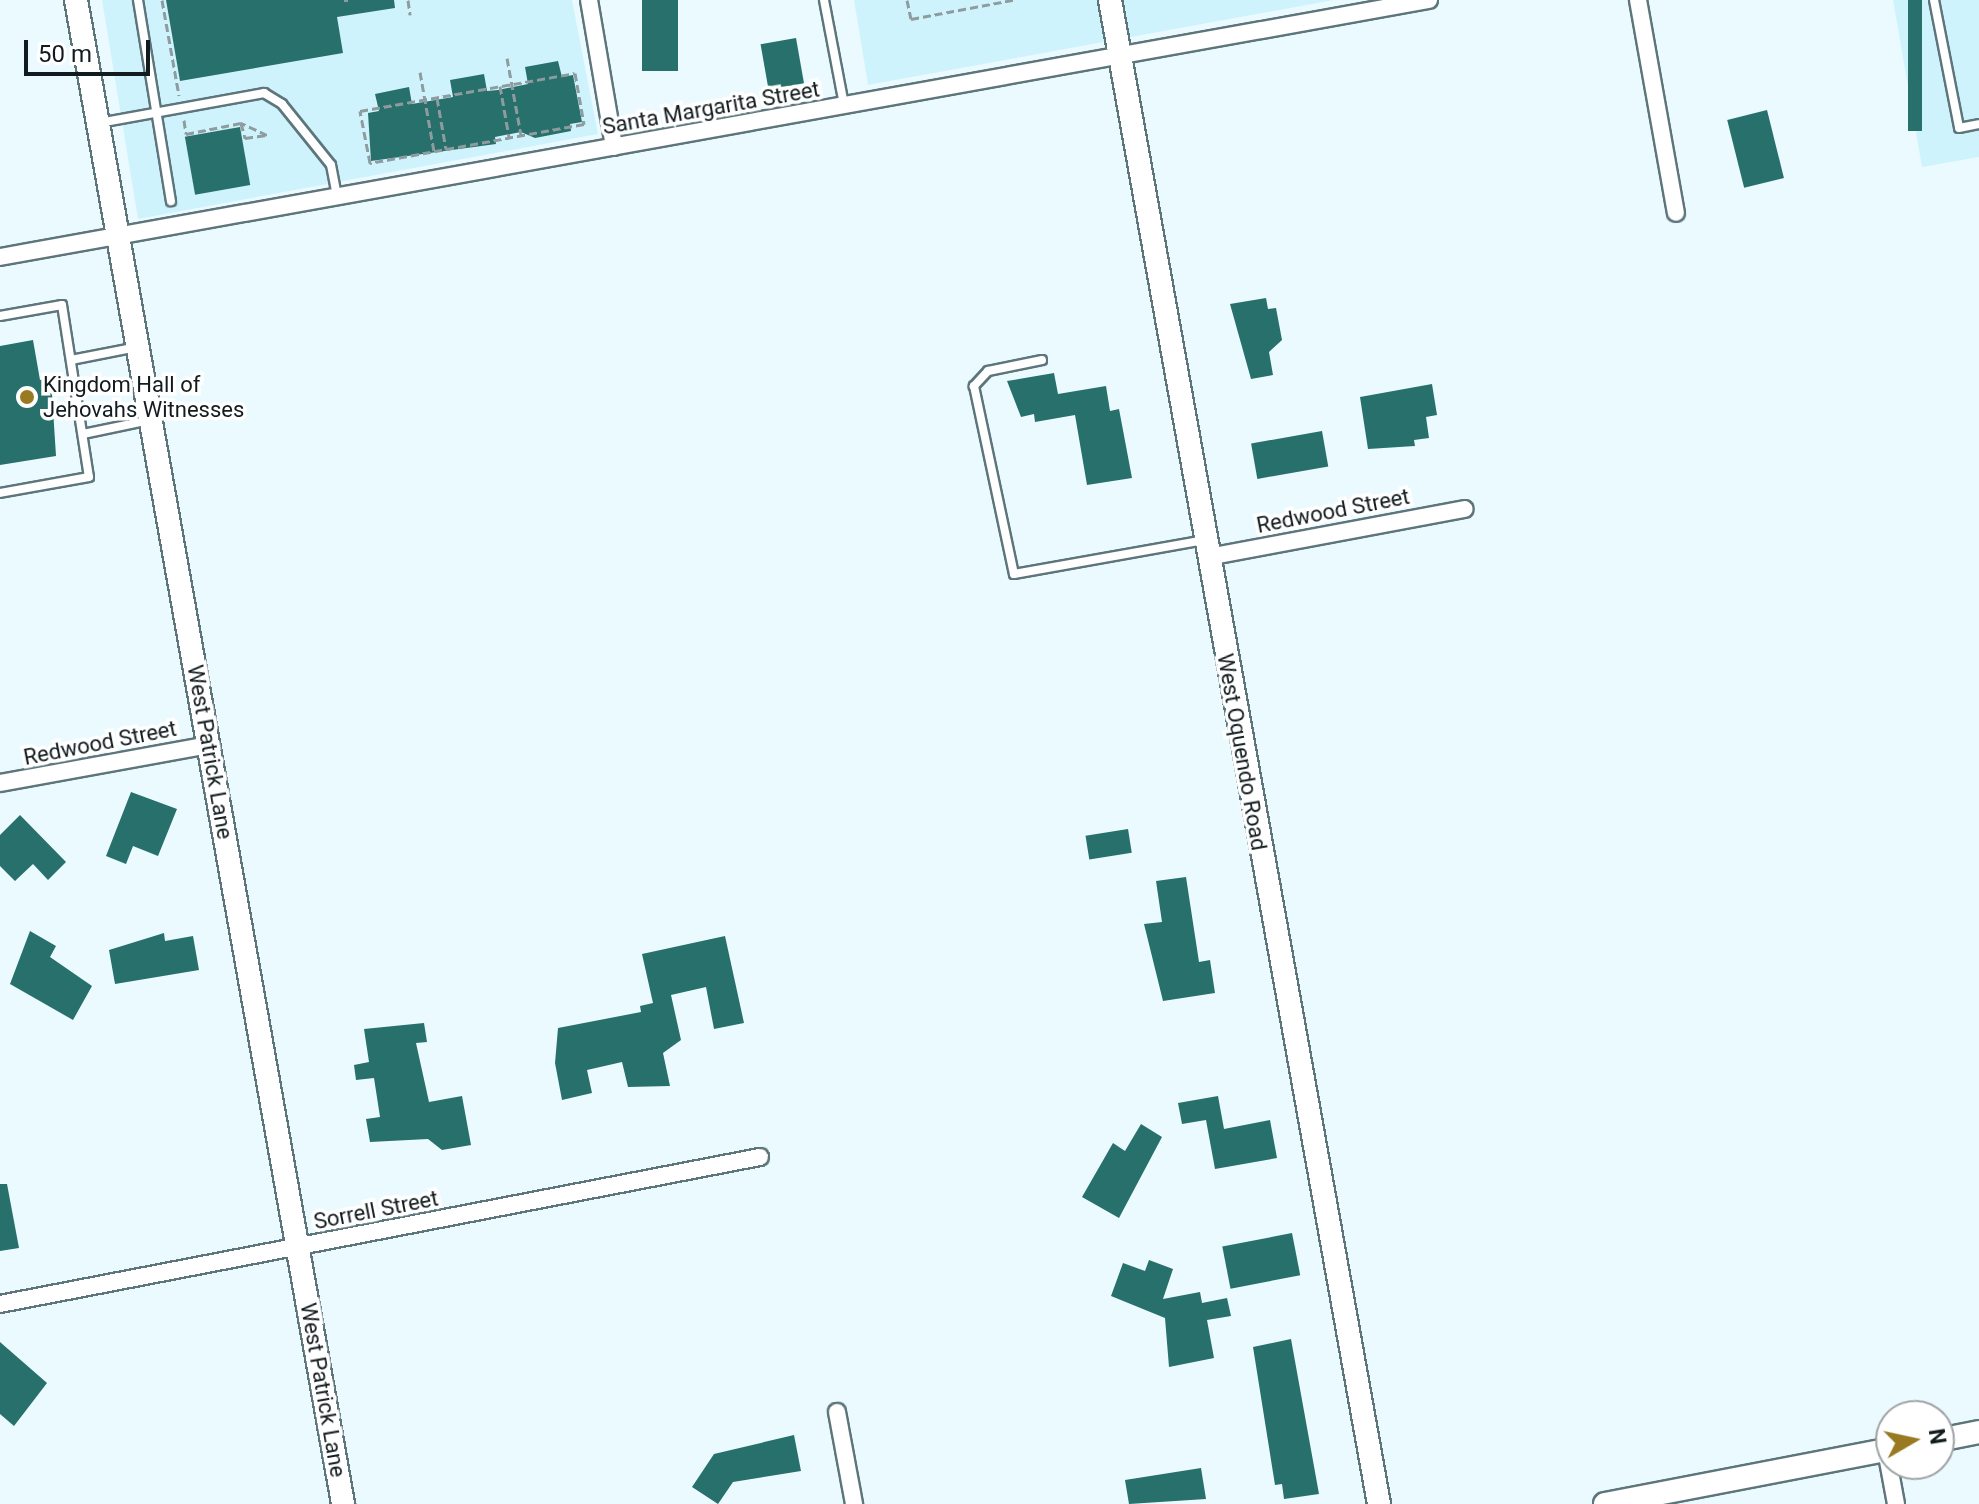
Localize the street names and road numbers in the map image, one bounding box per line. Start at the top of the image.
street label: Santa Margarita Street [600,76,822,140]
street label: Redwood Street [1254,483,1412,539]
street label: West Oquendo Road [1212,652,1272,852]
street label: West Patrick Lane [182,663,238,841]
street label: Redwood Street [21,715,179,771]
street label: Sorrell Street [312,1185,440,1235]
street label: West Patrick Lane [295,1301,351,1479]

